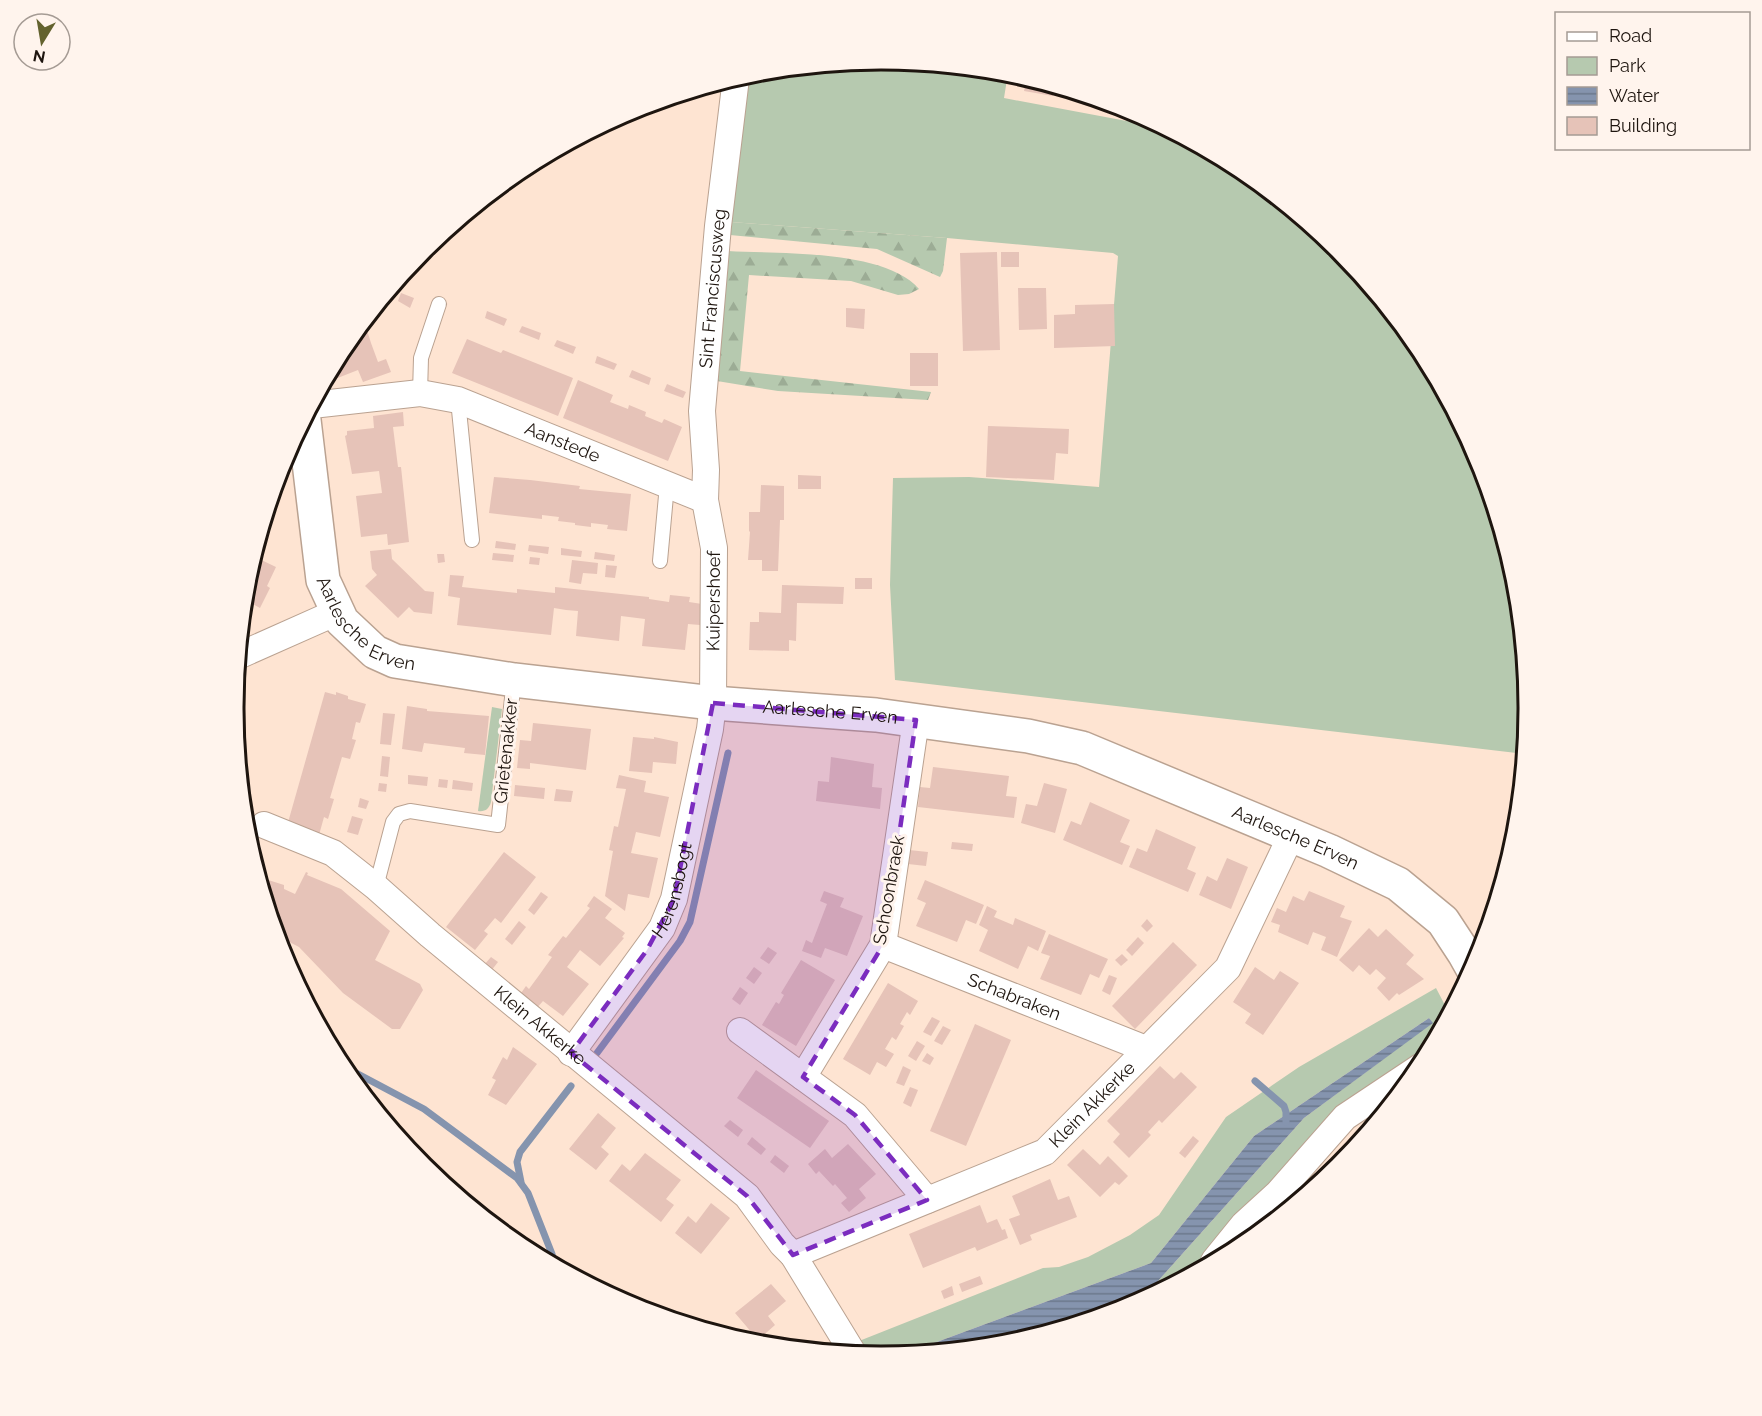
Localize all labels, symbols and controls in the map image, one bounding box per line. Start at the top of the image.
north arrow [12,12,72,72]
legend [1555,12,1750,150]
text: Road [1609,25,1652,46]
text: N [31,46,47,67]
text: Park [1609,55,1646,76]
text: Water [1609,85,1660,106]
text: Building [1609,115,1677,136]
street label: Sint Franciscusweg [695,207,730,369]
street label: Aanstede [522,417,604,467]
street label: Kuipershoef [702,550,724,651]
street label: Aarlesche Erven [313,573,417,674]
street label: Aarlesche Erven [762,696,899,728]
street label: Grietenakker [490,697,522,805]
street label: Aarlesche Erven [1229,801,1362,874]
street label: Schoonbraek [869,833,909,946]
street label: Herensbogt [647,841,696,942]
street label: Schabraken [965,969,1064,1024]
street label: Klein Akkerke [490,981,591,1069]
street label: Klein Akkerke [1044,1057,1139,1152]

